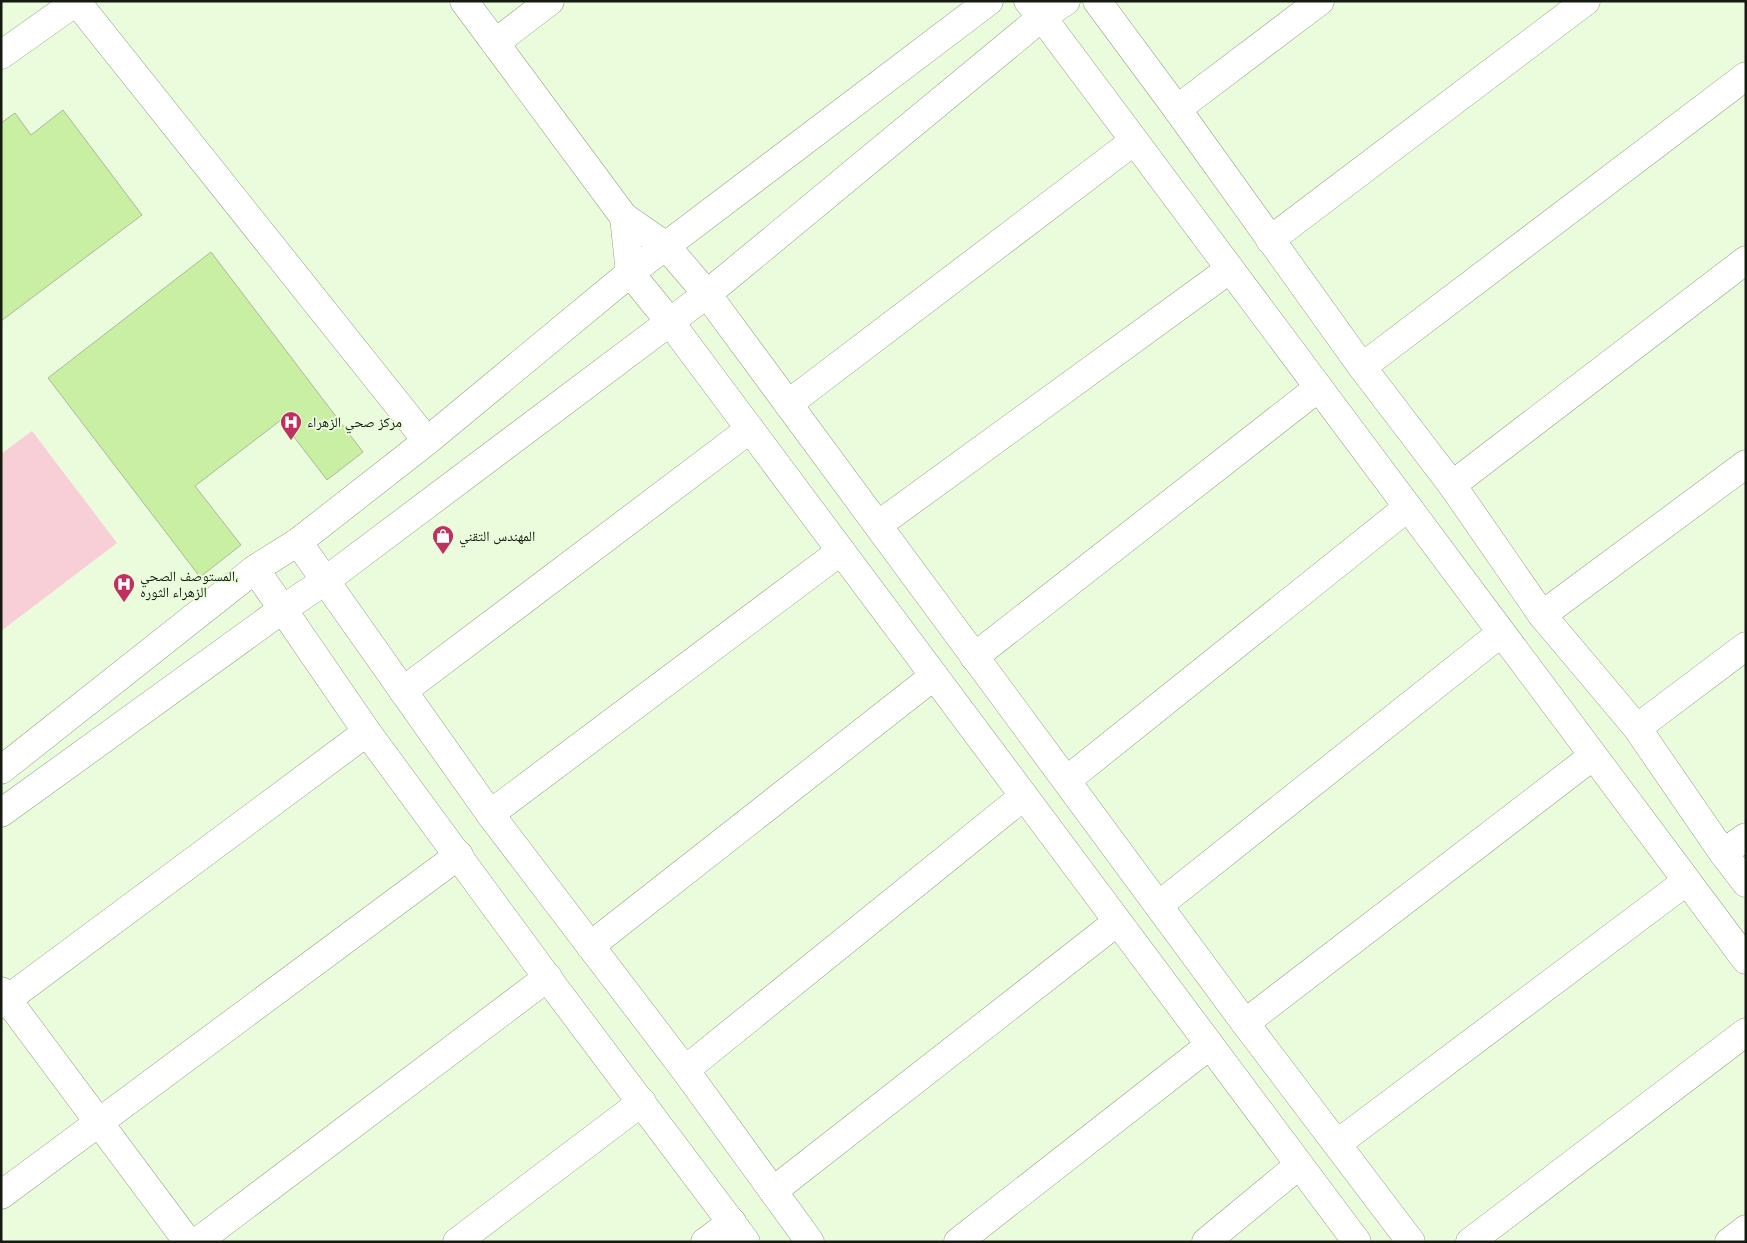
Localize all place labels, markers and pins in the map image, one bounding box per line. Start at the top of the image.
hospital icon: مركز صحي الزهراء [279,410,303,441]
place label: مركز صحي الزهراء [307,413,402,434]
shop icon: المهندس التقني [431,524,455,555]
place label: المهندس التقني [459,527,535,548]
place label: المستوصف الصحي، الزهراء الثوره [140,567,238,602]
hospital icon: المستوصف الصحي، الزهراء الثوره [112,572,136,603]

